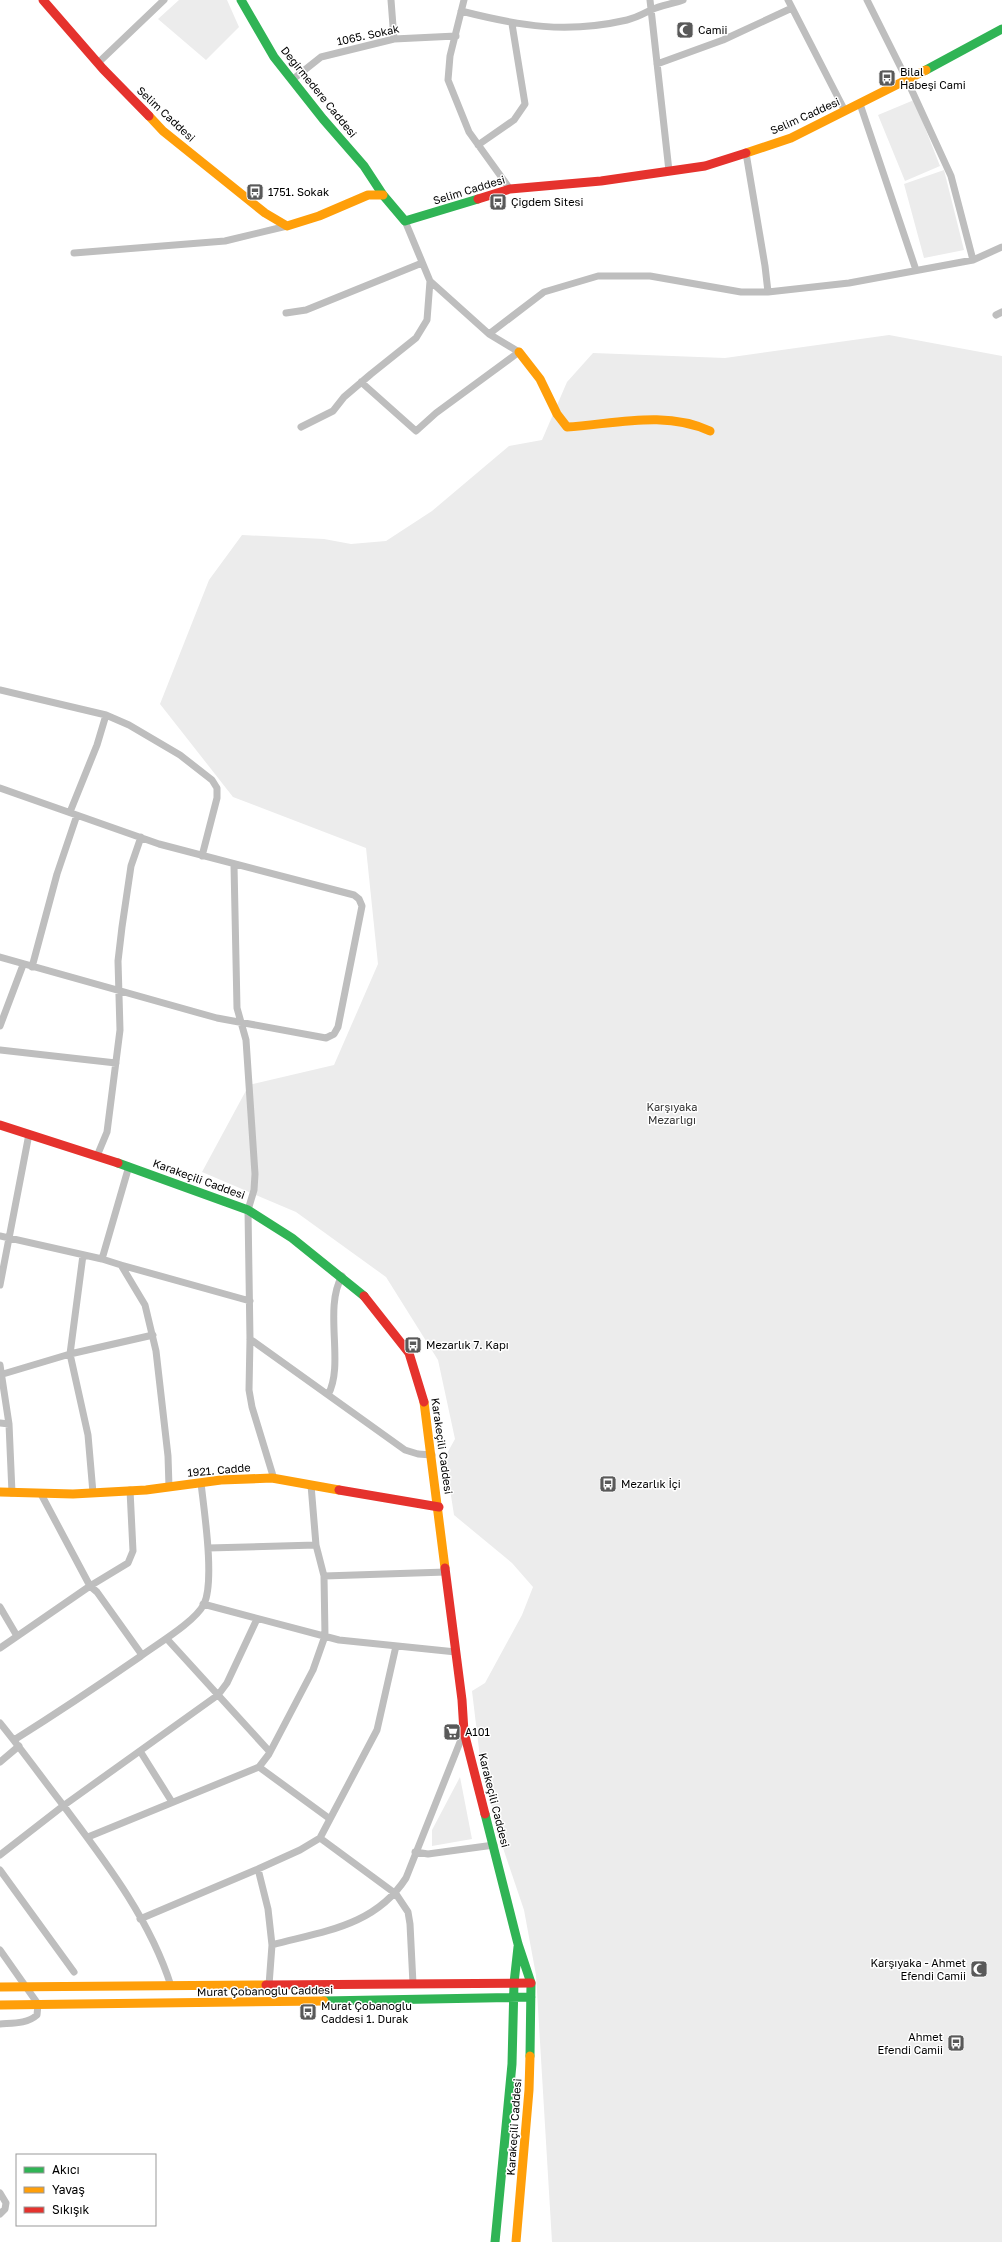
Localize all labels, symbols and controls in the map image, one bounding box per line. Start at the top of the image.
mosque icon: Camii [675,20,695,40]
street label: 1065. Sokak [336,22,400,47]
place label: Camii [698,23,727,36]
street label: Değirmedere Caddesi [279,44,360,140]
place label: Bilal Habeşi Cami [900,65,966,91]
bus stop icon: Bilal Habeşi Cami [877,68,897,88]
street label: Selim Caddesi [135,83,198,144]
street label: Selim Caddesi [768,94,842,137]
street label: Selim Caddesi [431,172,507,207]
bus stop icon: 1751. Sokak [245,182,265,202]
place label: 1751. Sokak [268,185,329,198]
bus stop icon: Çiğdem Sitesi [488,192,508,212]
place label: Çiğdem Sitesi [511,195,583,208]
park label: Karşıyaka Mezarlığı [646,1100,698,1126]
street label: Karakeçili Caddesi [151,1156,247,1201]
bus stop icon: Mezarlık 7. Kapı [403,1335,423,1355]
place label: Mezarlık 7. Kapı [426,1338,509,1351]
street label: Karakeçili Caddesi [429,1397,456,1495]
street label: 1921. Cadde [187,1460,251,1479]
bus stop icon: Mezarlık İçi [598,1474,618,1494]
place label: Mezarlık İçi [621,1477,681,1490]
supermarket icon: A101 [442,1722,462,1742]
place label: A101 [465,1725,490,1738]
street label: Karakeçili Caddesi [476,1751,513,1849]
place label: Karşıyaka - Ahmet Efendi Camii [871,1956,966,1982]
mosque icon: Karşıyaka - Ahmet Efendi Camii [969,1959,989,1979]
street label: Murat Çobanoğlu Caddesi [197,1983,333,1998]
place label: Murat Çobanoğlu Caddesi 1. Durak [321,1999,412,2025]
bus stop icon: Murat Çobanoğlu Caddesi 1. Durak [298,2002,318,2022]
place label: Ahmet Efendi Camii [877,2030,943,2056]
bus stop icon: Ahmet Efendi Camii [946,2033,966,2053]
street label: Karakeçili Caddesi [504,2078,523,2176]
legend [16,2154,156,2226]
text: Akıcı [52,2162,80,2177]
text: Yavaş [52,2182,85,2197]
text: Sıkışık [52,2202,89,2217]

